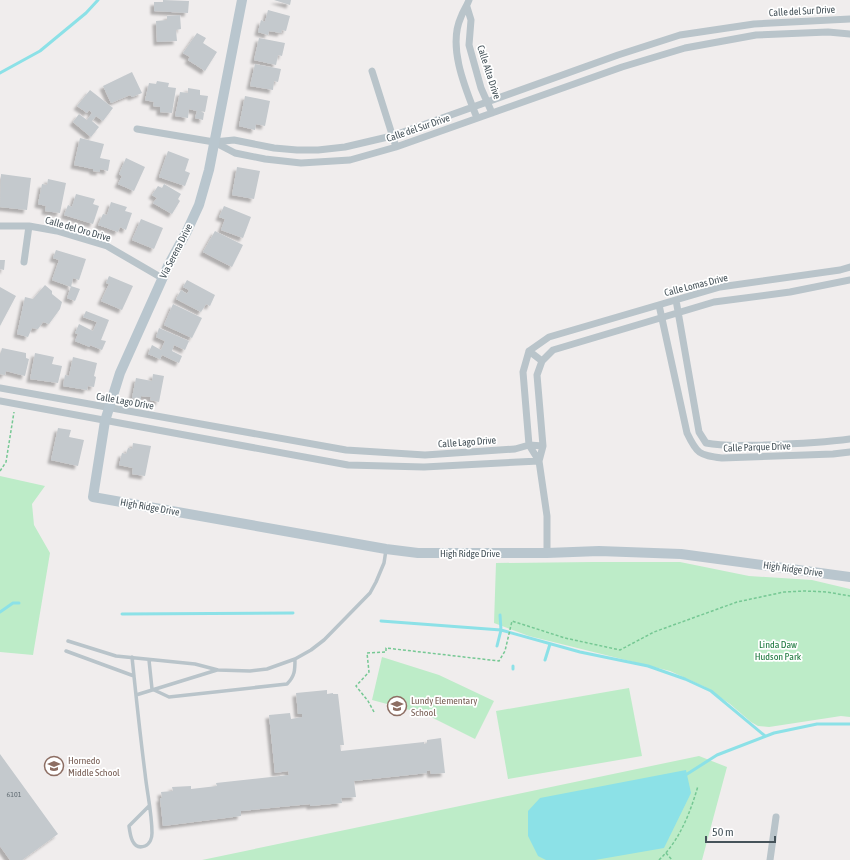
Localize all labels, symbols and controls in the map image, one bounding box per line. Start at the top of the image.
street label: Calle del Sur Drive [769,4,836,18]
street label: Calle Alta Drive [475,44,503,101]
street label: Calle del Sur Drive [385,112,452,144]
street label: Calle del Oro Drive [44,214,113,244]
street label: Via Serena Drive [158,221,195,280]
street label: Calle Lomas Drive [663,272,729,298]
street label: Calle Lago Drive [95,391,155,412]
street label: Calle Lago Drive [437,434,497,450]
street label: Calle Parque Drive [723,440,791,454]
street label: High Ridge Drive [119,496,181,518]
street label: High Ridge Drive [440,548,501,559]
street label: High Ridge Drive [762,559,824,579]
park label: Linda Daw Hudson Park [755,639,802,662]
school or university icon: Lundy Elementary School [386,695,408,717]
place label: Lundy Elementary School [411,695,477,718]
school or university icon: Hornedo Middle School [43,755,65,777]
place label: Hornedo Middle School [68,755,120,778]
house number: 6101 [6,790,22,799]
scale bar [706,818,775,844]
text: 50 m [712,825,734,839]

